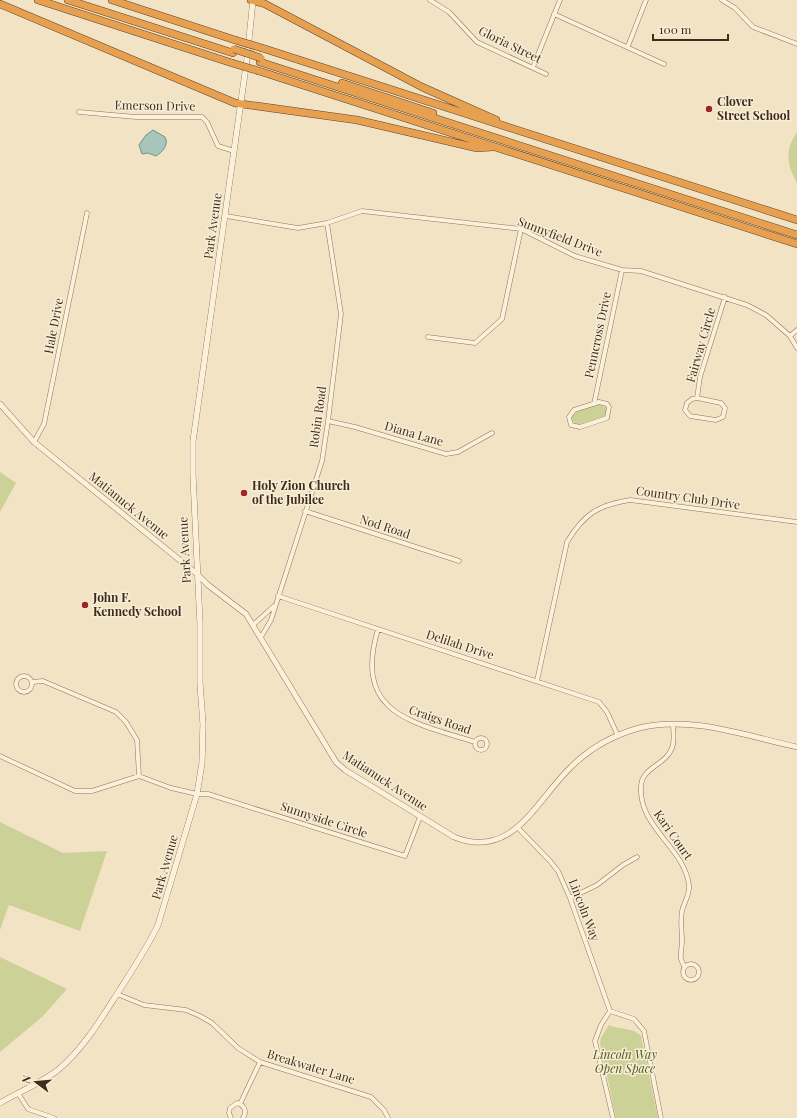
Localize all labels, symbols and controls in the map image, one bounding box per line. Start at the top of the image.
scale bar [653,16,728,42]
text: 100 m [659,21,692,37]
street label: Gloria Street [476,22,545,67]
place label: Clover Street School [717,93,790,123]
street label: Emerson Drive [114,96,196,114]
marker: Clover Street School [704,104,714,114]
street label: Park Avenue [199,192,225,260]
street label: Sunnyfield Drive [516,213,605,260]
street label: Penncross Drive [580,290,614,379]
street label: Hale Drive [40,296,66,355]
street label: Fairway Circle [682,305,718,384]
street label: Robin Road [305,385,329,449]
street label: Diana Lane [383,417,446,449]
street label: Matianuck Avenue [86,468,173,543]
place label: Holy Zion Church of the Jubilee [252,477,351,507]
street label: Country Club Drive [635,482,741,512]
marker: Holy Zion Church of the Jubilee [239,488,249,498]
street label: Nod Road [358,510,413,542]
street label: Park Avenue [174,516,194,584]
place label: John F. Kennedy School [92,589,182,619]
marker: John F. Kennedy School [80,600,90,610]
street label: Delilah Drive [424,626,496,663]
street label: Craigs Road [407,701,474,737]
street label: Matianuck Avenue [340,747,431,814]
street label: Sunnyside Circle [279,797,370,841]
street label: Kari Court [651,806,697,863]
street label: Park Avenue [147,832,181,901]
street label: Lincoln Way [566,876,604,943]
street label: Breakwater Lane [265,1045,357,1087]
park label: Lincoln Way Open Space [592,1046,657,1076]
north arrow [16,1062,56,1102]
text: N [18,1073,34,1085]

